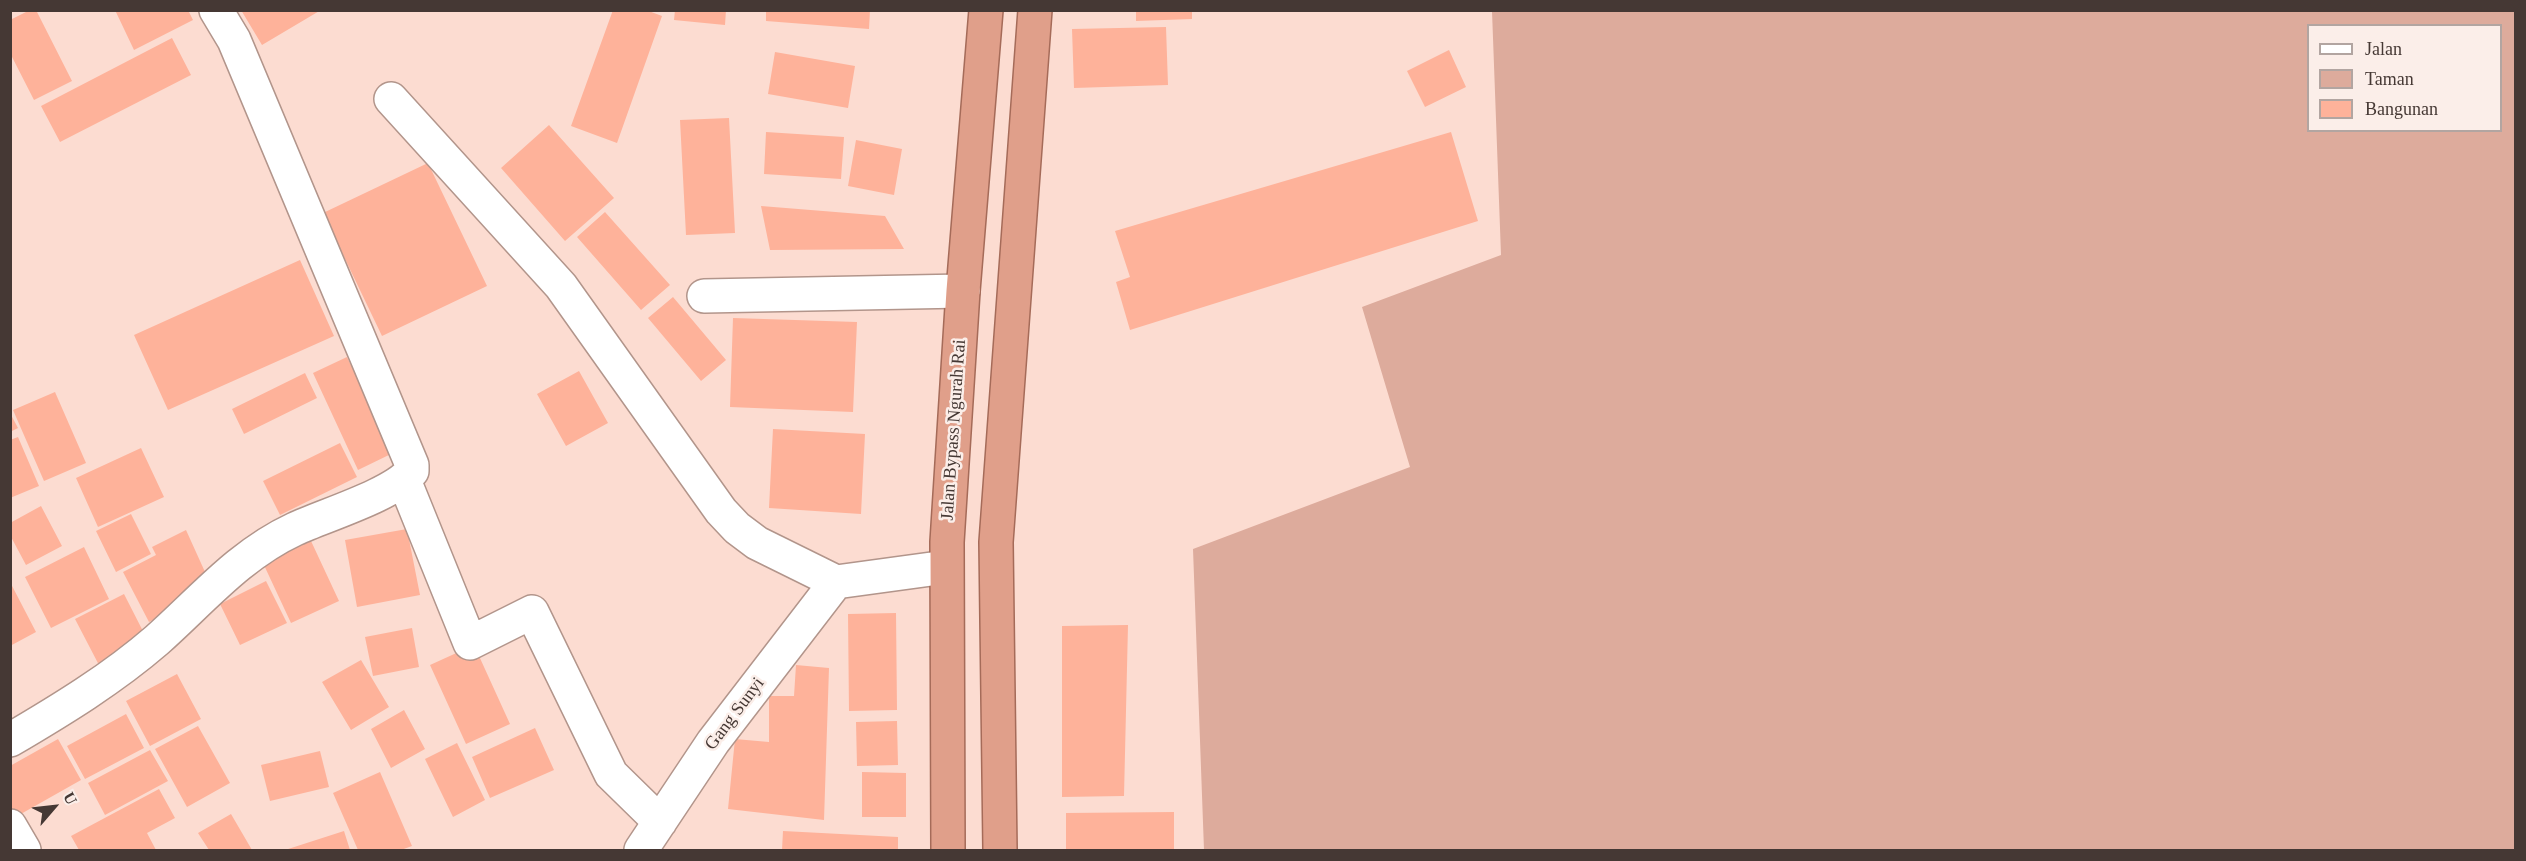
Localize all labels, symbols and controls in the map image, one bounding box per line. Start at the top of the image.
legend [2307,24,2502,132]
text: Jalan [2365,39,2402,59]
text: Taman [2365,69,2414,89]
text: Bangunan [2365,99,2438,119]
street label: Jalan Bypass Ngurah Rai [937,339,971,521]
street label: Gang Sunyi [701,673,769,755]
north arrow [24,777,84,837]
text: U [60,789,81,807]

